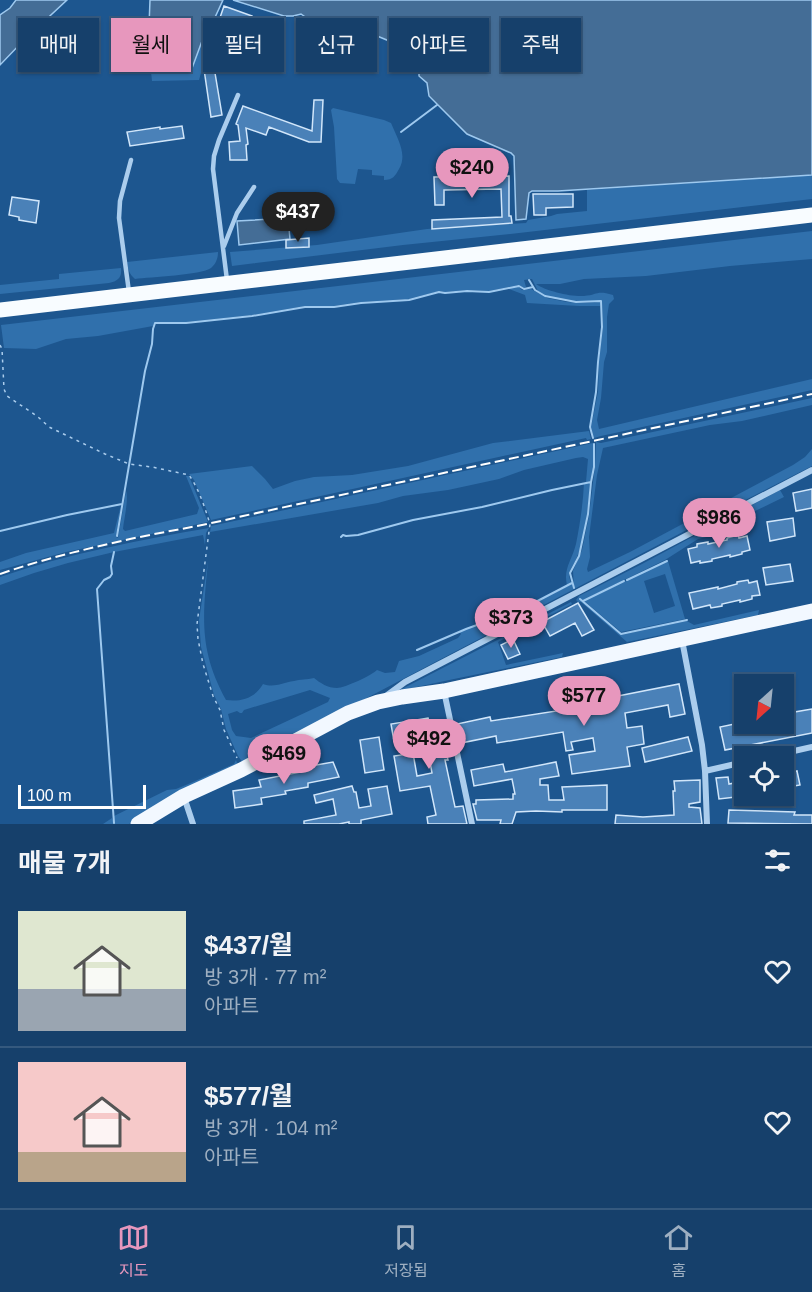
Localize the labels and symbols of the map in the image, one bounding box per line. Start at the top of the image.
pin: $240 [436,148,508,199]
pin: $437 [262,192,334,243]
pin: $986 [683,498,755,549]
pin: $373 [475,598,547,649]
north arrow [734,674,794,734]
pin: $577 [548,676,620,727]
pin: $492 [393,719,465,770]
pin: $469 [248,734,320,785]
scale bar [18,782,146,810]

